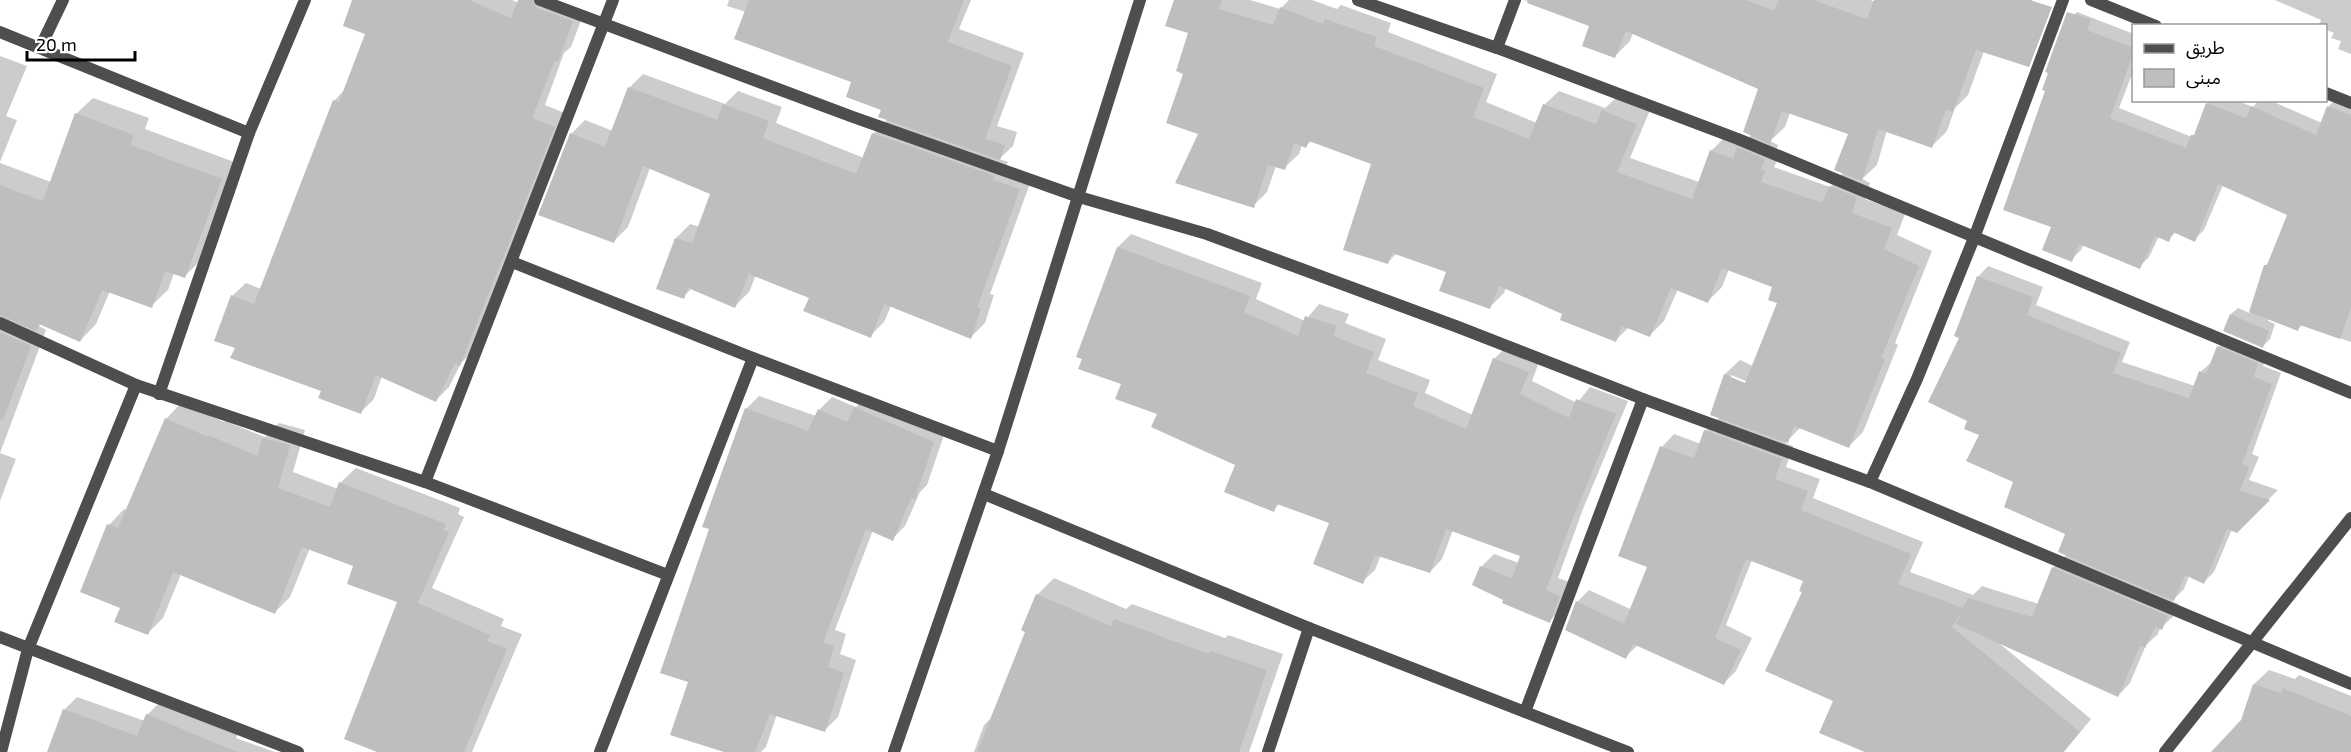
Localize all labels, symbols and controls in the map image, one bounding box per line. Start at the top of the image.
scale bar [27,24,135,62]
legend [2132,24,2327,102]
text: 20 m [36,33,77,55]
text: طريق [2186,36,2225,59]
text: مبنى [2186,66,2221,89]

